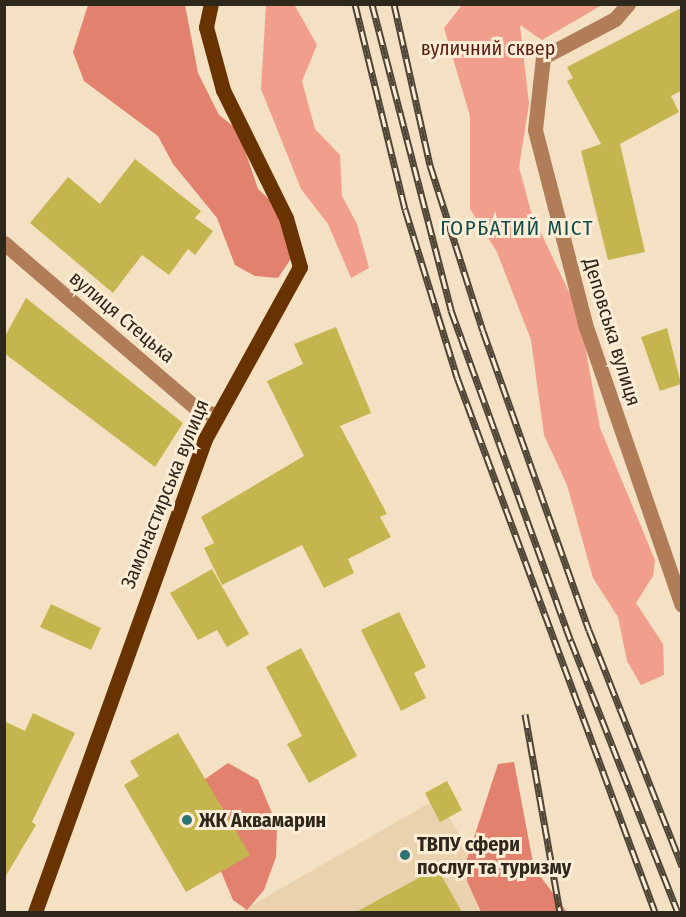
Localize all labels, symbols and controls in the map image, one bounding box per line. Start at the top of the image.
park label: вуличний сквер [421,36,555,60]
district label: ГОРБАТИЙ МІСТ [440,215,594,241]
street label: Деповська вулиця [578,255,646,409]
street label: вулиця Стецька [64,266,180,368]
street label: Замонастирська вулиця [116,396,214,592]
place label: ЖК Аквамарин [199,808,326,832]
marker: ЖК Аквамарин [180,813,194,827]
place label: ТВПУ сфери послуг та туризму [417,832,571,879]
marker: ТВПУ сфери послуг та туризму [398,848,412,862]

